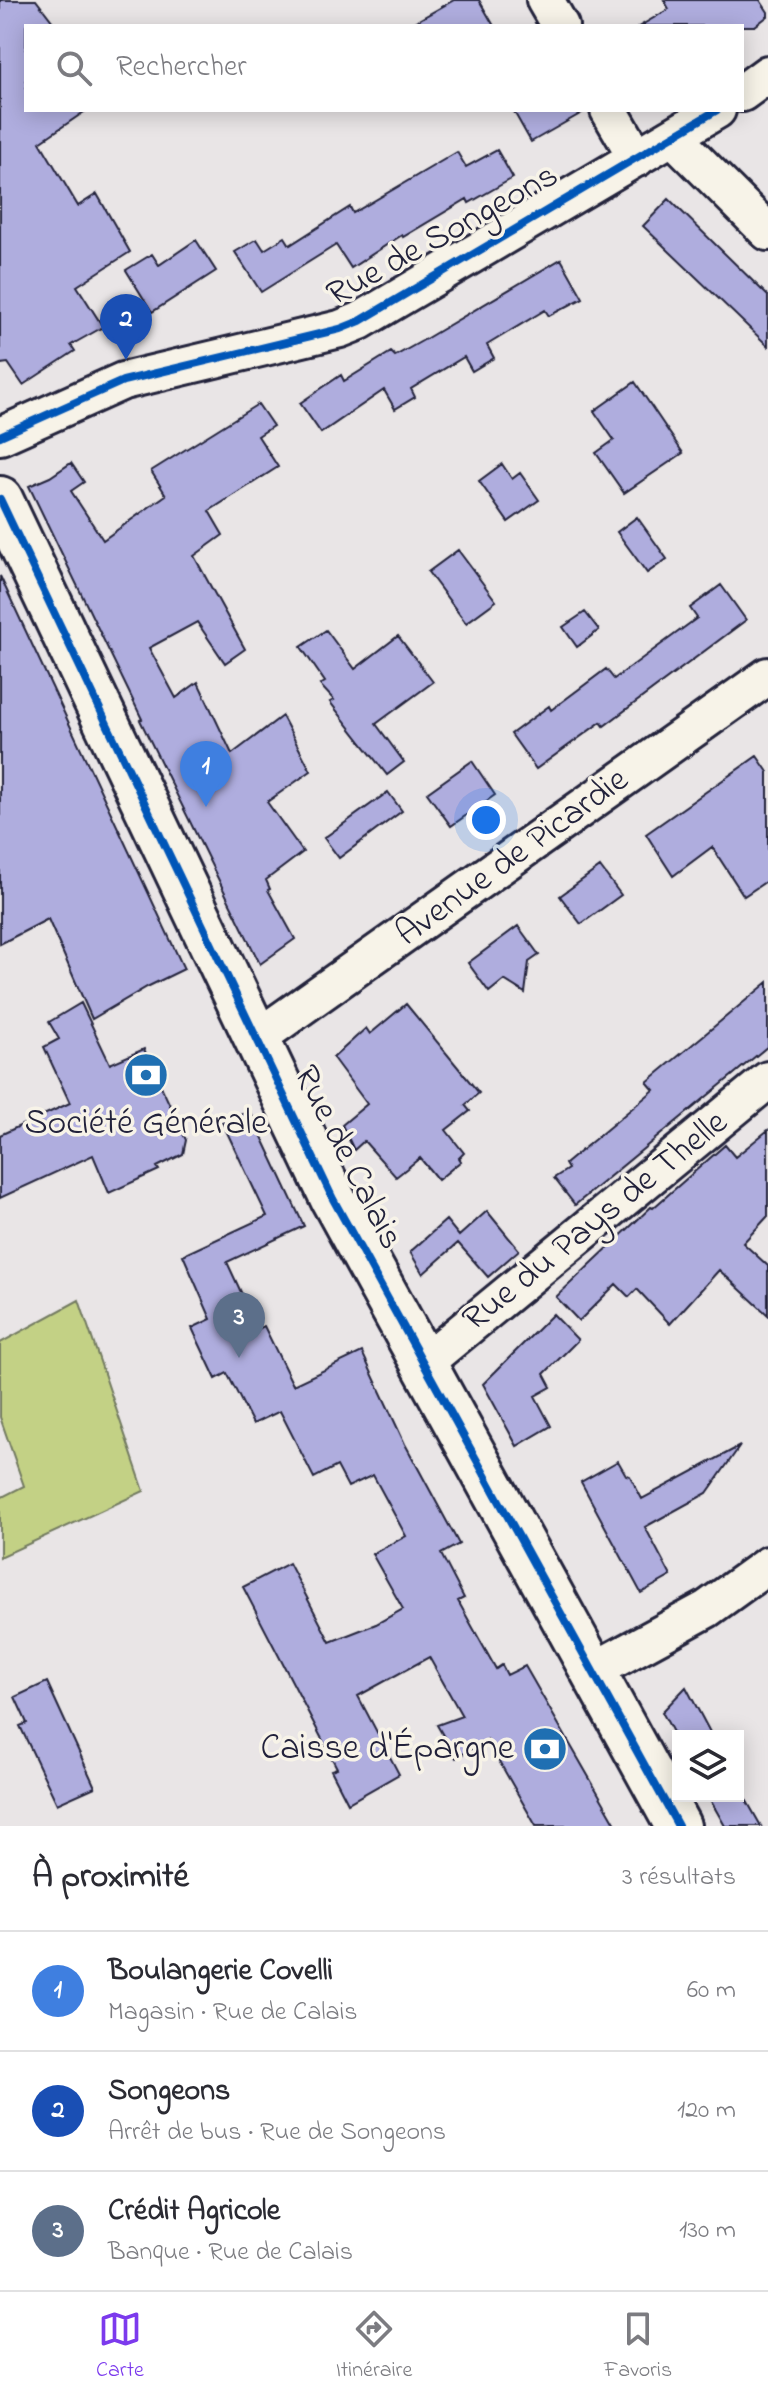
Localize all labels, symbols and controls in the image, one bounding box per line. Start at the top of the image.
search box [24,24,744,112]
icon: search [52,46,96,90]
text: Rechercher [116,46,247,90]
street label: Rue de Songeons [318,150,568,322]
pin: 2 [100,294,152,360]
pin: 1 [180,741,232,807]
street label: Avenue de Picardie [386,755,641,961]
your location [466,800,506,840]
bank icon: Société Générale [122,1051,170,1099]
street label: Rue de Calais [278,1057,416,1259]
place label: Société Générale [24,1098,268,1151]
street label: Rue du Pays de Thelle [452,1098,741,1346]
pin: 3 [213,1292,265,1358]
place label: Caisse d'Épargne [260,1723,515,1776]
bank icon: Caisse d'Épargne [521,1725,569,1773]
map controls [672,1730,744,1802]
button: layers [672,1730,744,1802]
text: À proximité [32,1853,189,1903]
text: 3 résultats [622,1859,736,1897]
text: Boulangerie Covelli [108,1950,333,1994]
text: 1 [54,1972,62,2010]
text: 60 m [687,1972,736,2010]
text: Magasin · Rue de Calais [108,1994,358,2032]
text: Songeons [108,2070,230,2114]
text: 2 [52,2092,64,2130]
text: 120 m [677,2092,736,2130]
text: Arrêt de bus · Rue de Songeons [108,2114,446,2152]
text: Crédit Agricole [108,2190,280,2234]
text: 3 [53,2212,63,2250]
text: 130 m [679,2212,736,2250]
text: Banque · Rue de Calais [108,2234,353,2272]
tab: Carte [96,2307,144,2387]
tab: Itinéraire [336,2307,412,2387]
tab: Favoris [604,2307,672,2387]

